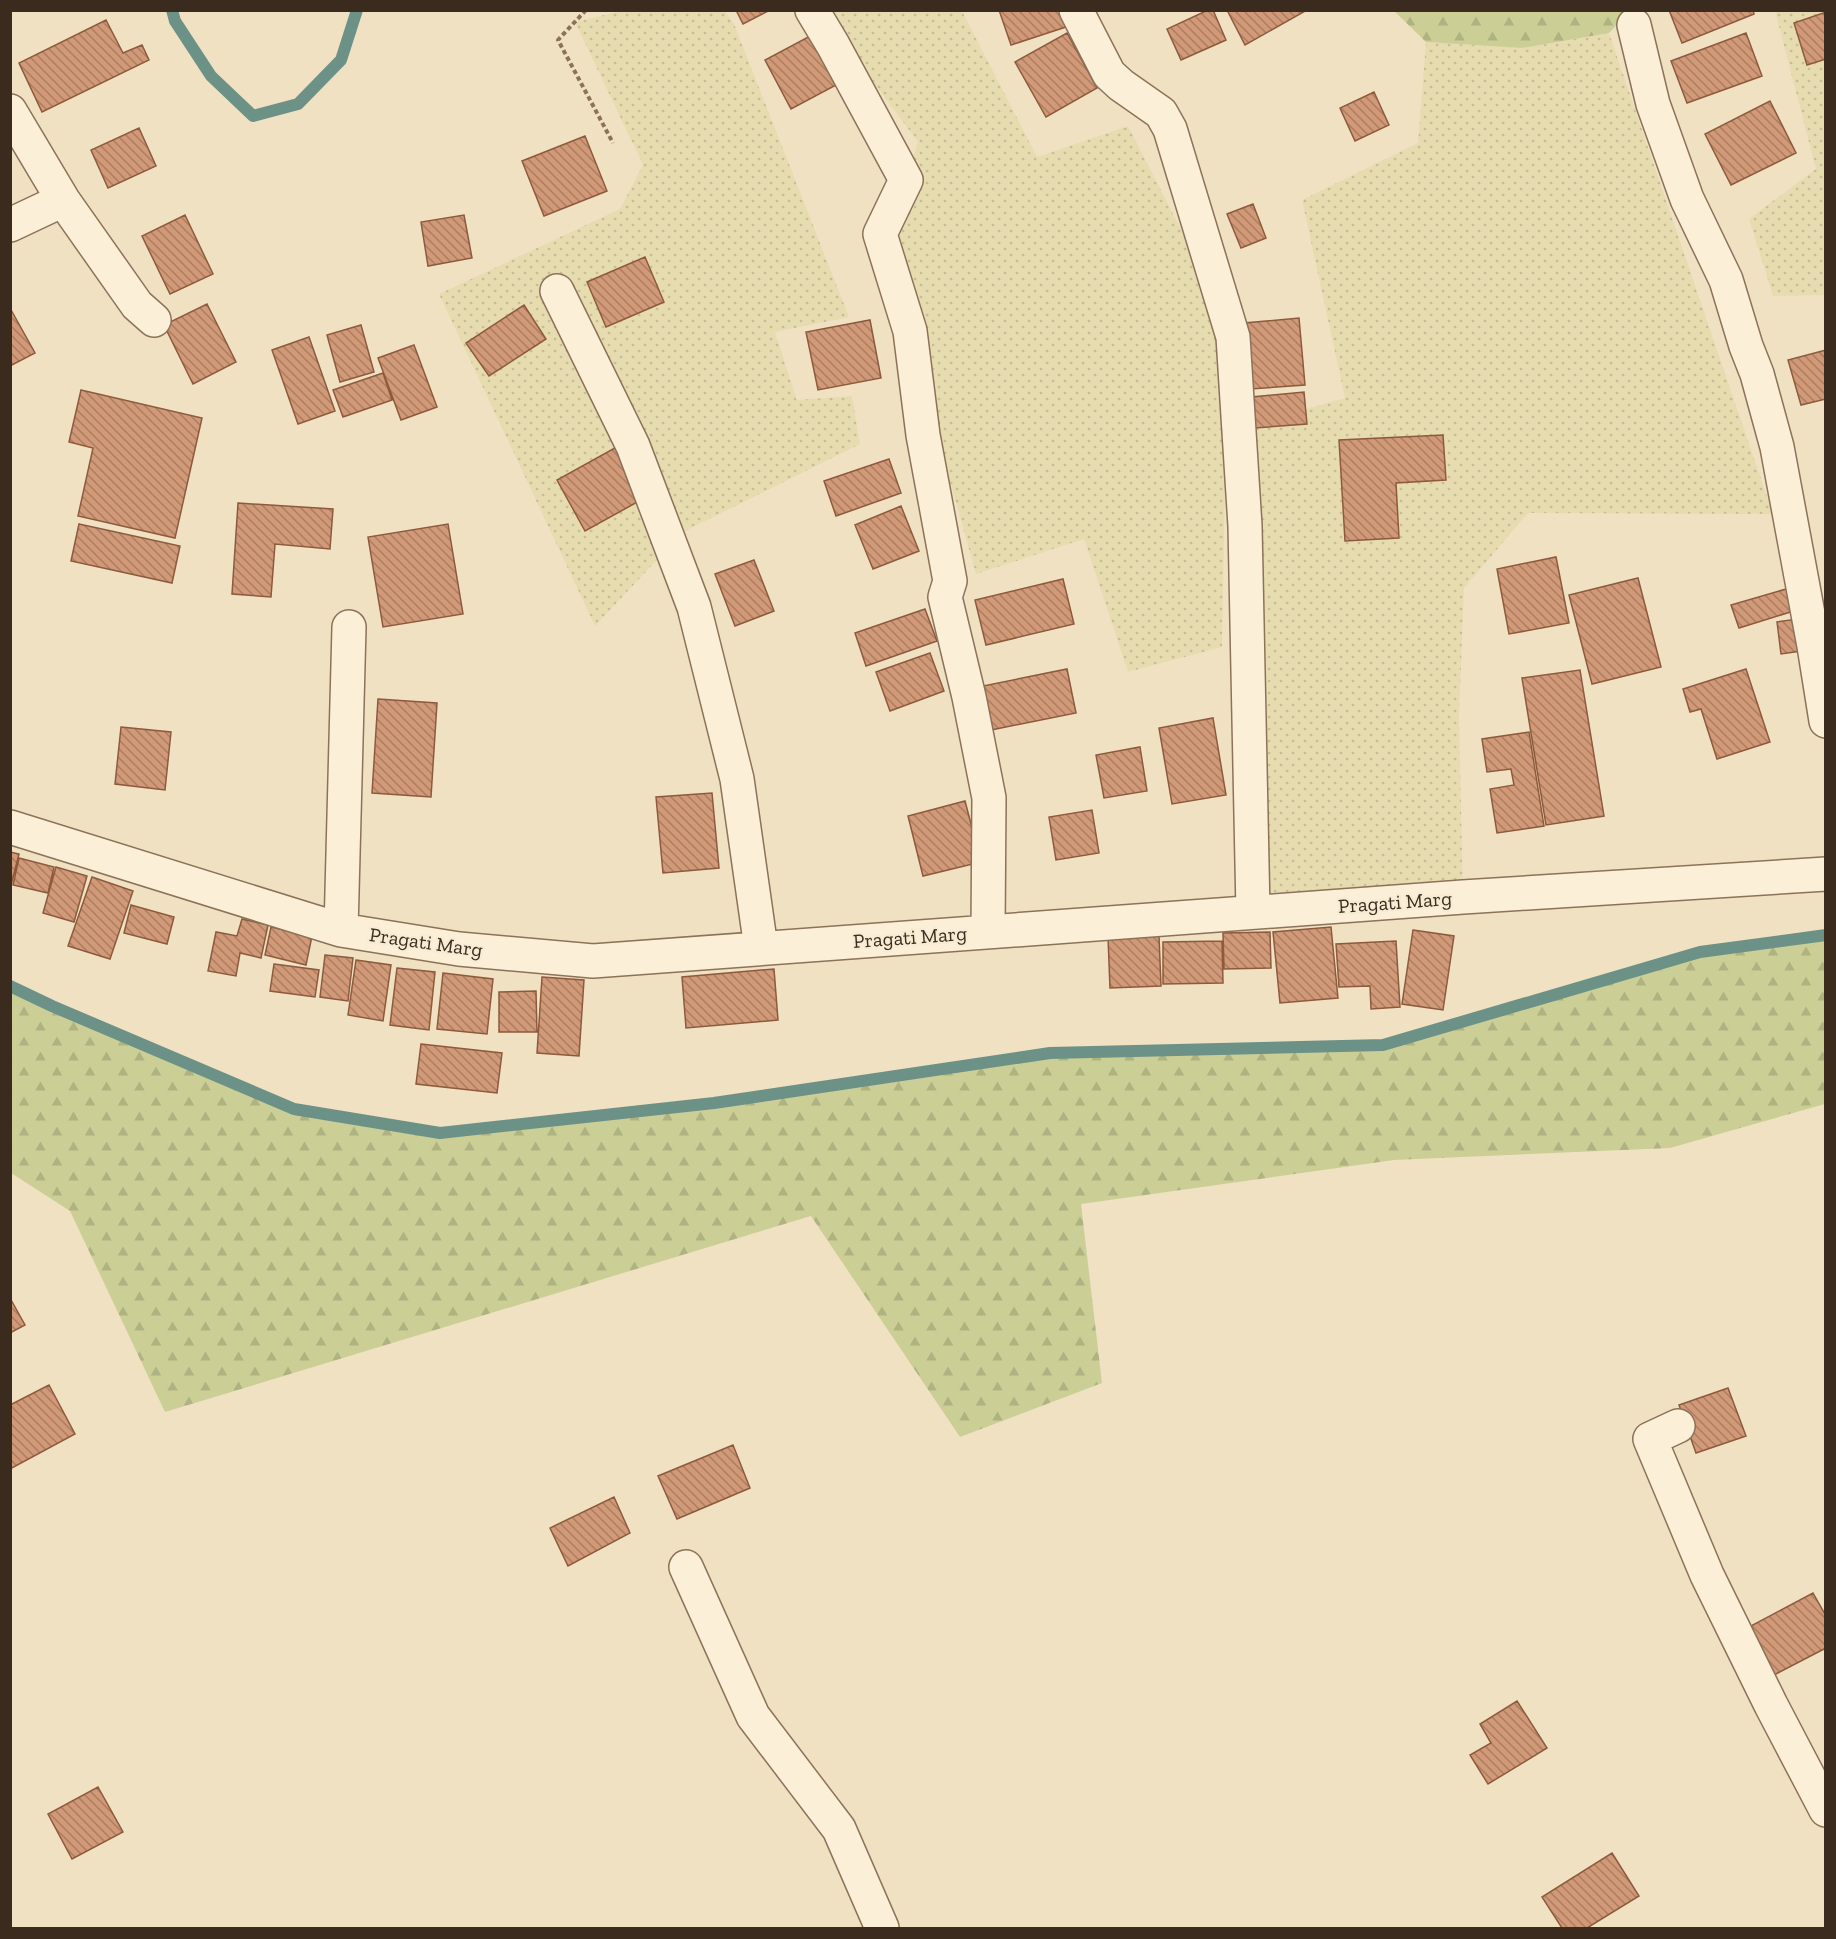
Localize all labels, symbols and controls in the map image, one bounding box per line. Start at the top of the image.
street label: Pragati Marg [1337,886,1453,918]
street label: Pragati Marg [852,921,968,953]
street label: Pragati Marg [368,922,484,962]

